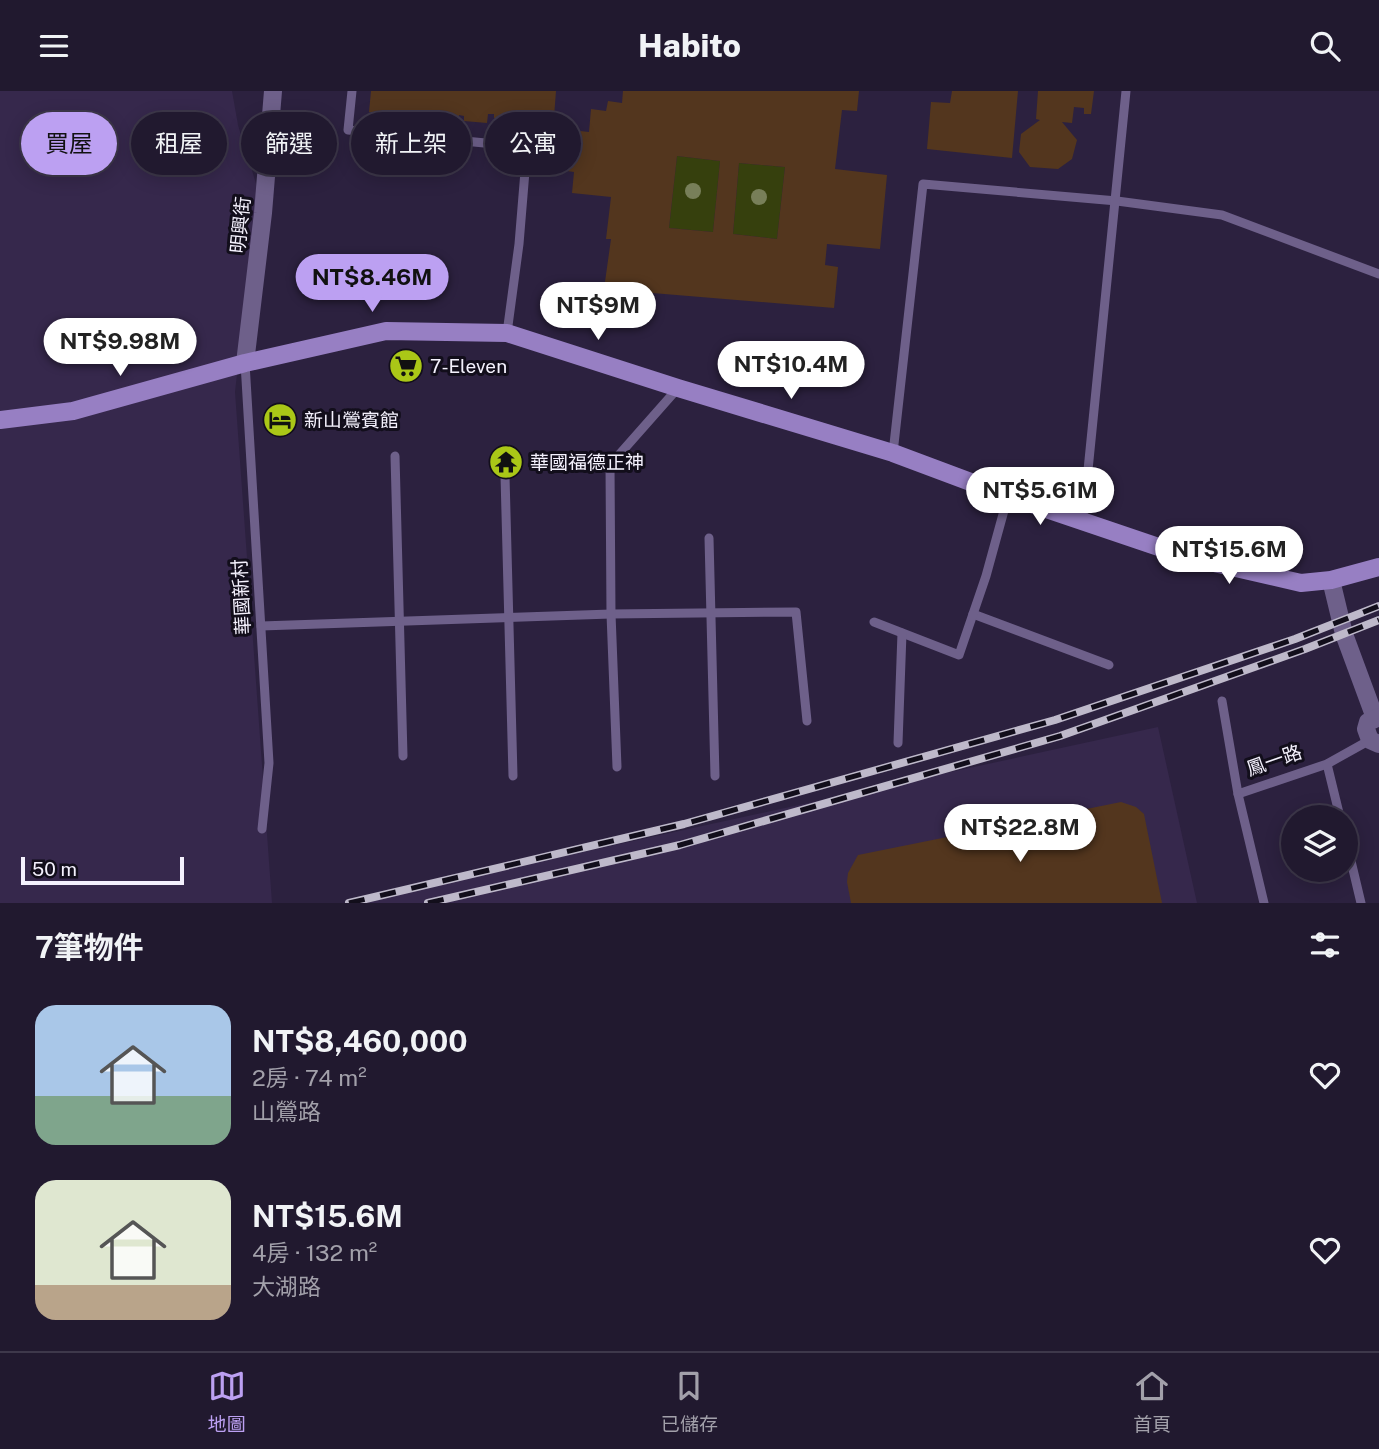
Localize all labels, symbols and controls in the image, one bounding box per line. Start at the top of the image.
icon: menu [35,27,73,65]
text: Habito [638,27,741,64]
icon: search [1306,27,1344,65]
chip: 買屋 [21,112,117,175]
chip: 租屋 [131,112,227,175]
chip: 篩選 [241,112,337,175]
chip: 新上架 [351,112,471,175]
chip: 公寓 [485,112,581,175]
street label: 明興街 [226,195,254,255]
pin: NT$8.46M [300,255,444,314]
text: NT$8.46M [312,263,432,290]
pin: NT$9M [549,282,647,342]
text: NT$9M [556,291,640,318]
pin: NT$9.98M [48,319,192,378]
text: NT$9.98M [60,327,180,354]
pin: NT$10.4M [719,341,863,401]
supermarket icon: 7-Eleven [387,347,425,385]
text: NT$10.4M [734,350,848,377]
place label: 7-Eleven [430,355,507,377]
hotel icon: 新山鶯賓館 [261,401,299,439]
place label: 新山鶯賓館 [304,409,399,431]
temple icon: 華國福德正神 [487,443,525,481]
place label: 華國福德正神 [530,451,644,473]
pin: NT$5.61M [968,467,1112,527]
text: NT$5.61M [982,476,1098,503]
pin: NT$15.6M [1157,526,1301,586]
text: NT$15.6M [1171,535,1287,562]
street label: 華國新村 [228,558,254,636]
street label: 鳳一路 [1243,740,1305,780]
pin: NT$22.8M [948,805,1092,864]
map controls [1281,805,1358,882]
button: layers [1281,805,1358,882]
text: NT$22.8M [960,813,1080,840]
scale bar [21,854,184,886]
text: 50 m [32,858,77,880]
icon: filters [1306,926,1344,964]
text: 7筆物件 [35,929,144,965]
text: NT$8,460,000 [252,1023,468,1059]
icon: home [91,1033,175,1117]
icon: heart [1306,1056,1344,1094]
text: 2房 · 74 m² [252,1064,367,1091]
text: 山鶯路 [252,1098,321,1125]
text: NT$15.6M [252,1198,403,1234]
icon: home [91,1208,175,1292]
icon: heart [1306,1231,1344,1269]
text: 4房 · 132 m² [252,1239,377,1266]
text: 大湖路 [252,1273,321,1300]
tab: 地圖 [208,1367,246,1436]
tab: 已儲存 [661,1367,718,1436]
tab: 首頁 [1133,1367,1171,1436]

